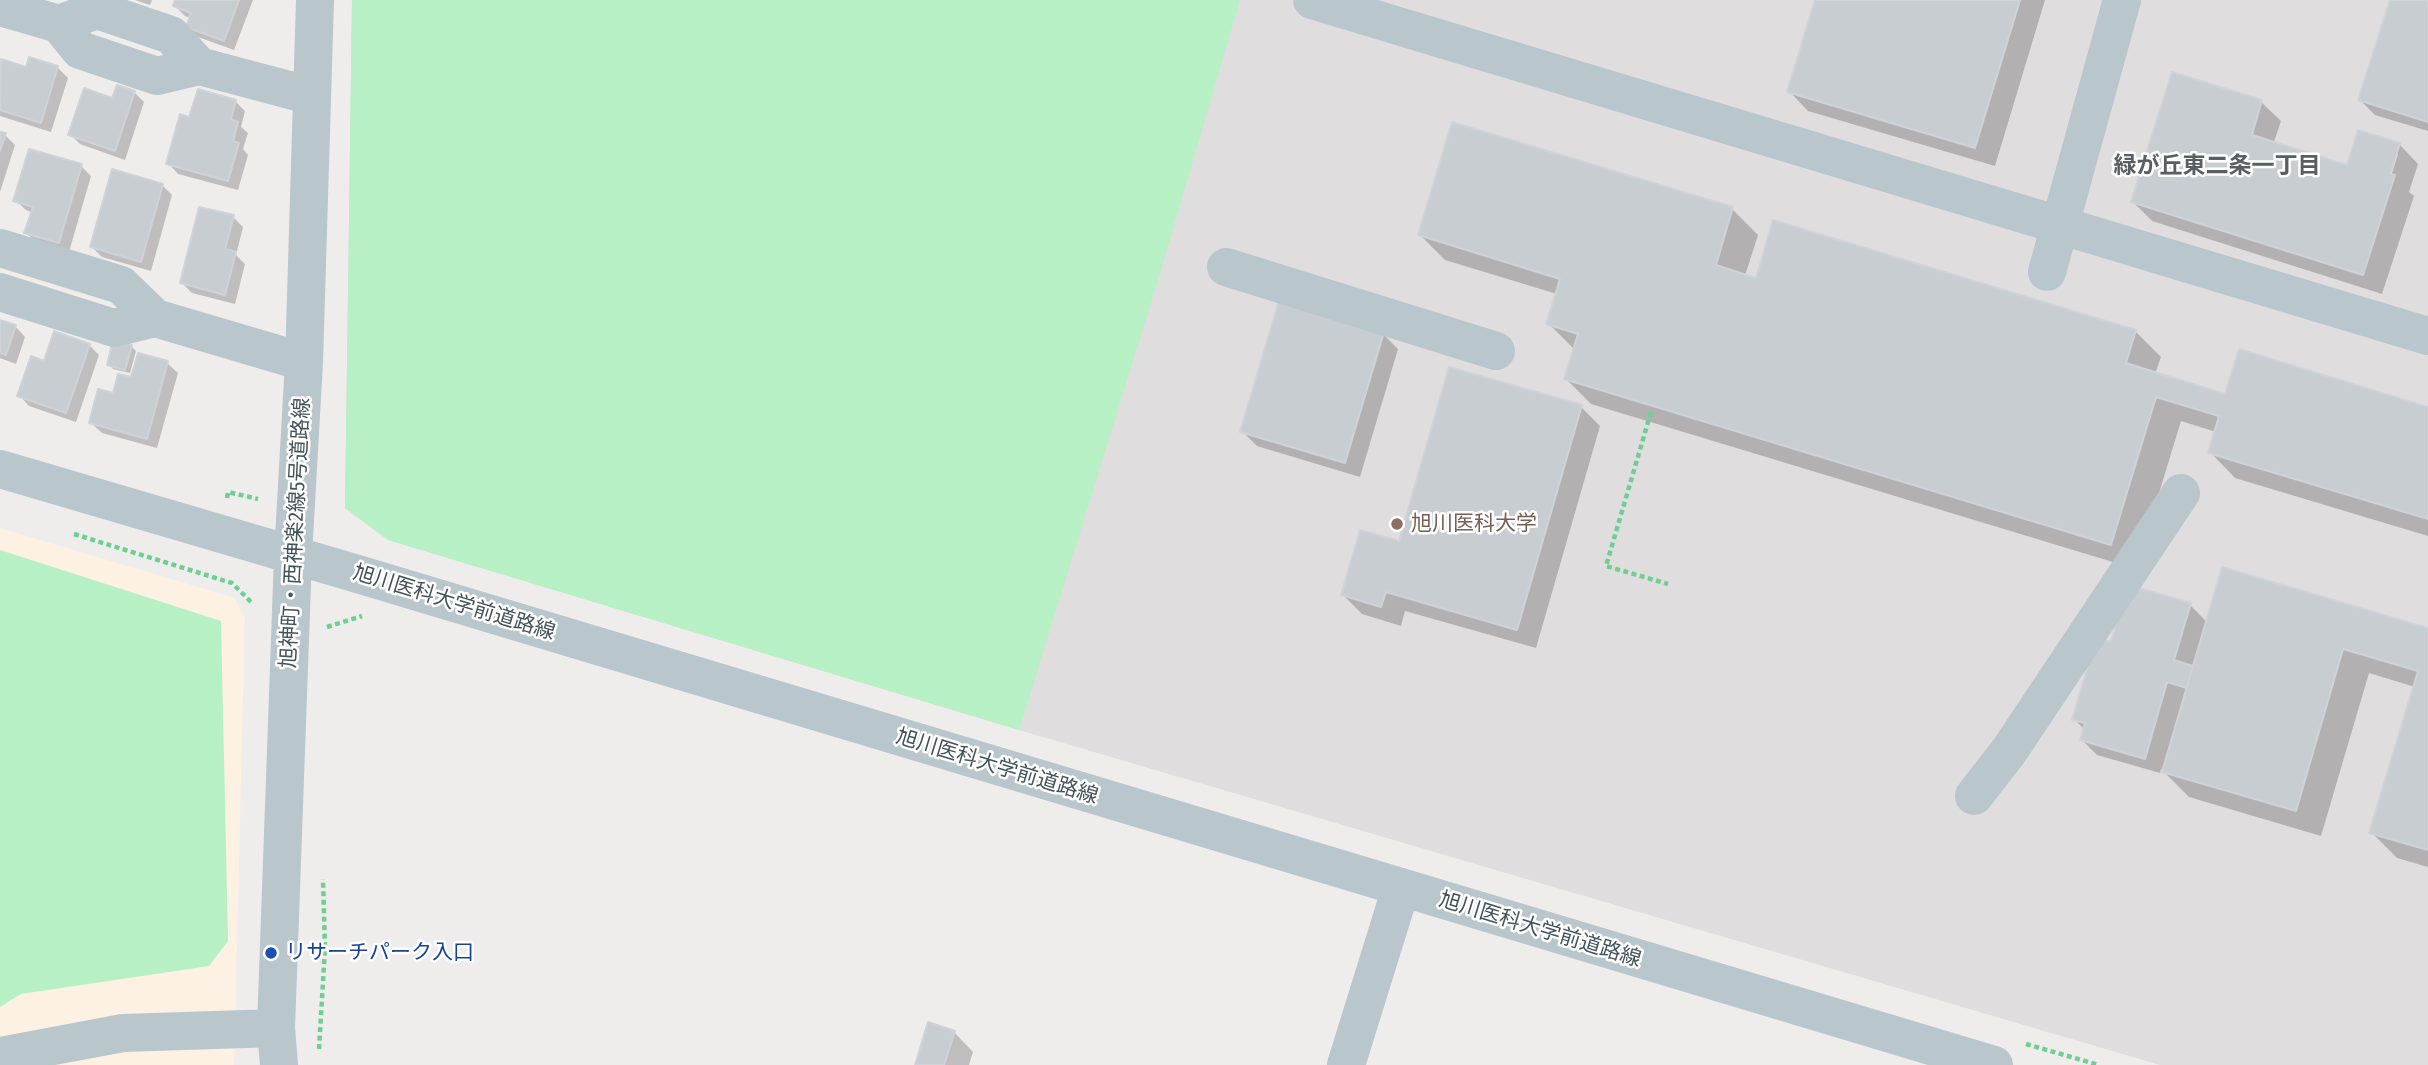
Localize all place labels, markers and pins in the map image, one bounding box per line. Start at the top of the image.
place label: 旭川医科大学 [1411,511,1537,537]
marker: 旭川医科大学 [1389,516,1405,532]
place label: リサーチパーク入口 [285,940,474,966]
marker: リサーチパーク入口 [263,945,279,961]

